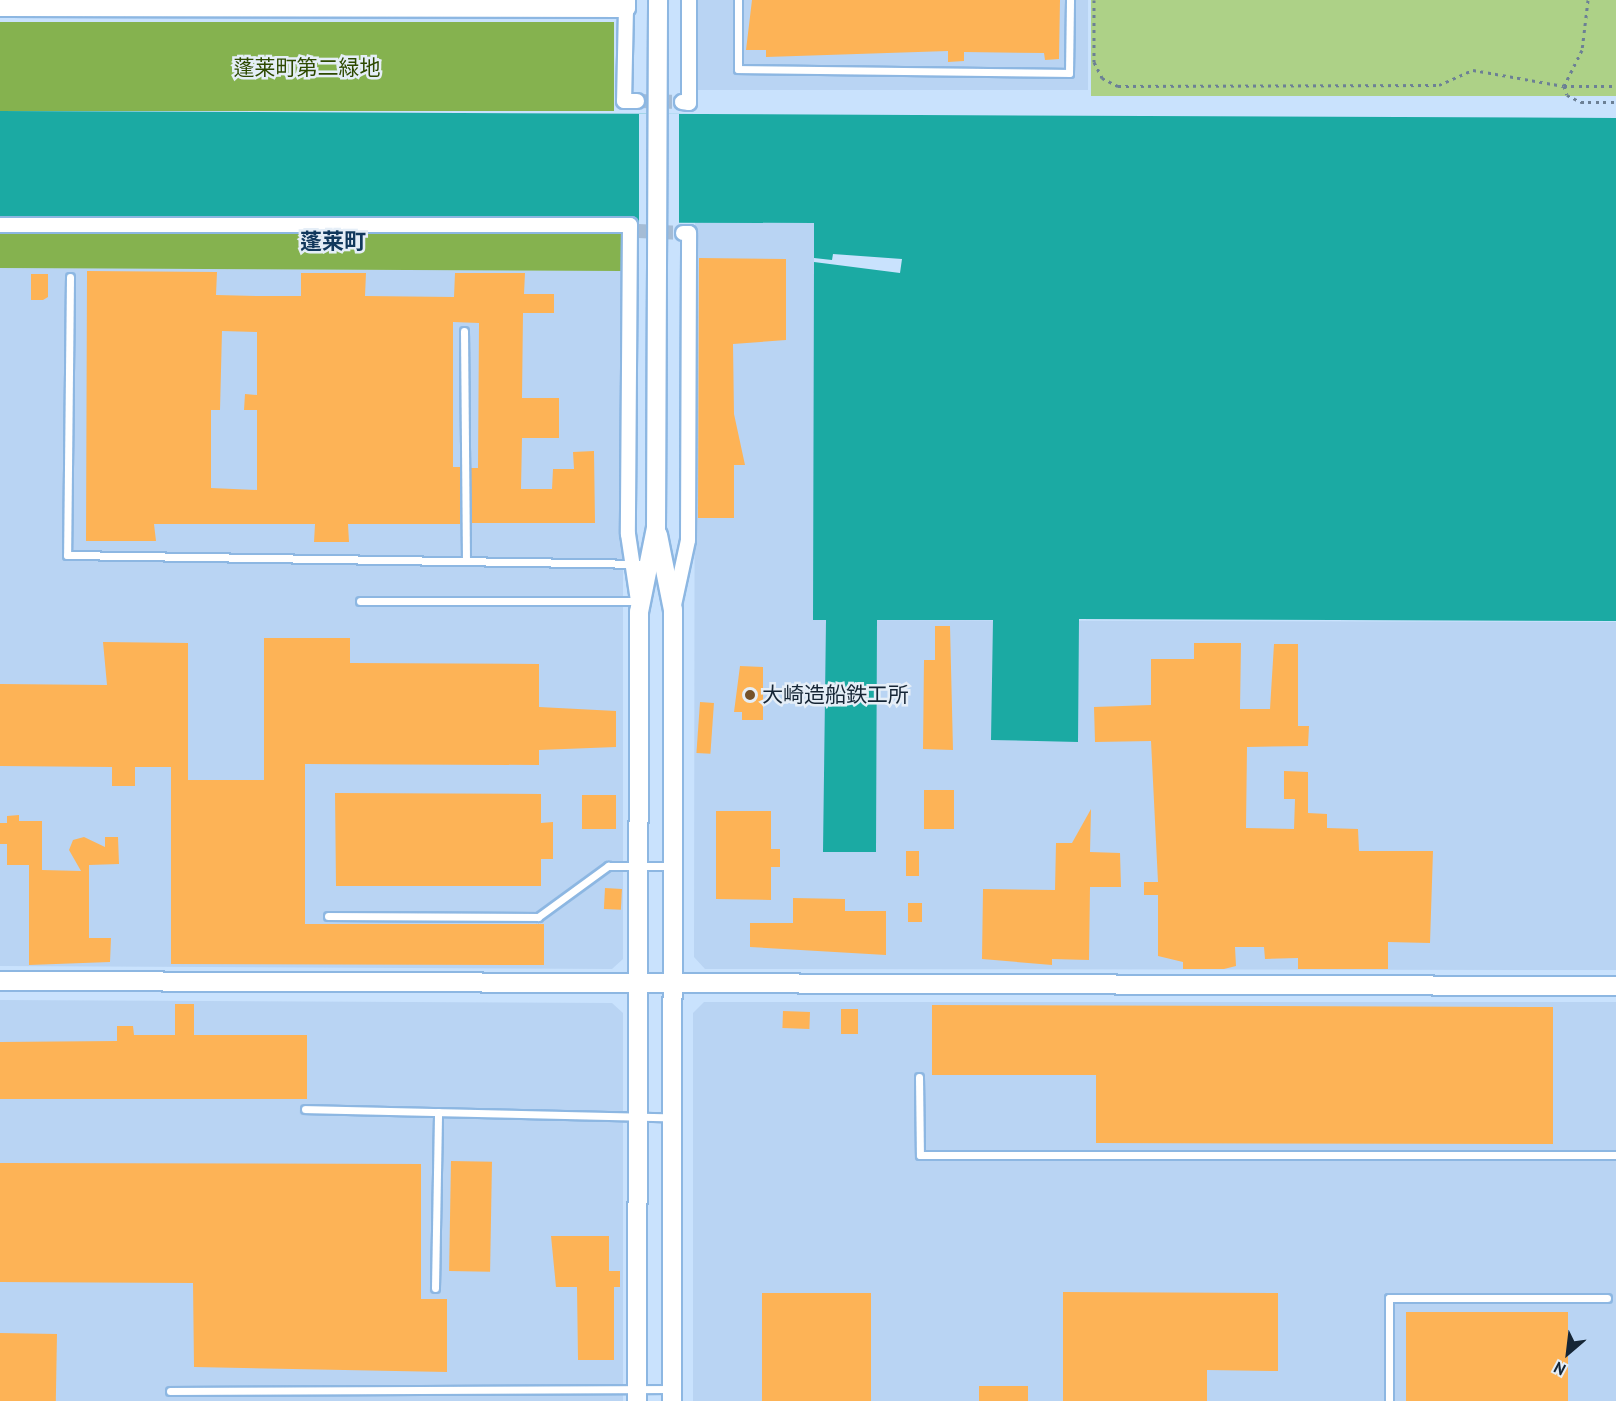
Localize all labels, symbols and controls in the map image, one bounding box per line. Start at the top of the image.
park label: 蓬莱町第二緑地 [234,55,380,81]
district label: 蓬莱町 [300,229,366,255]
place label: 大崎造船鉄工所 [762,682,909,708]
marker: 大崎造船鉄工所 [743,688,757,702]
north arrow [1538,1323,1598,1383]
text: N [1550,1358,1569,1380]

